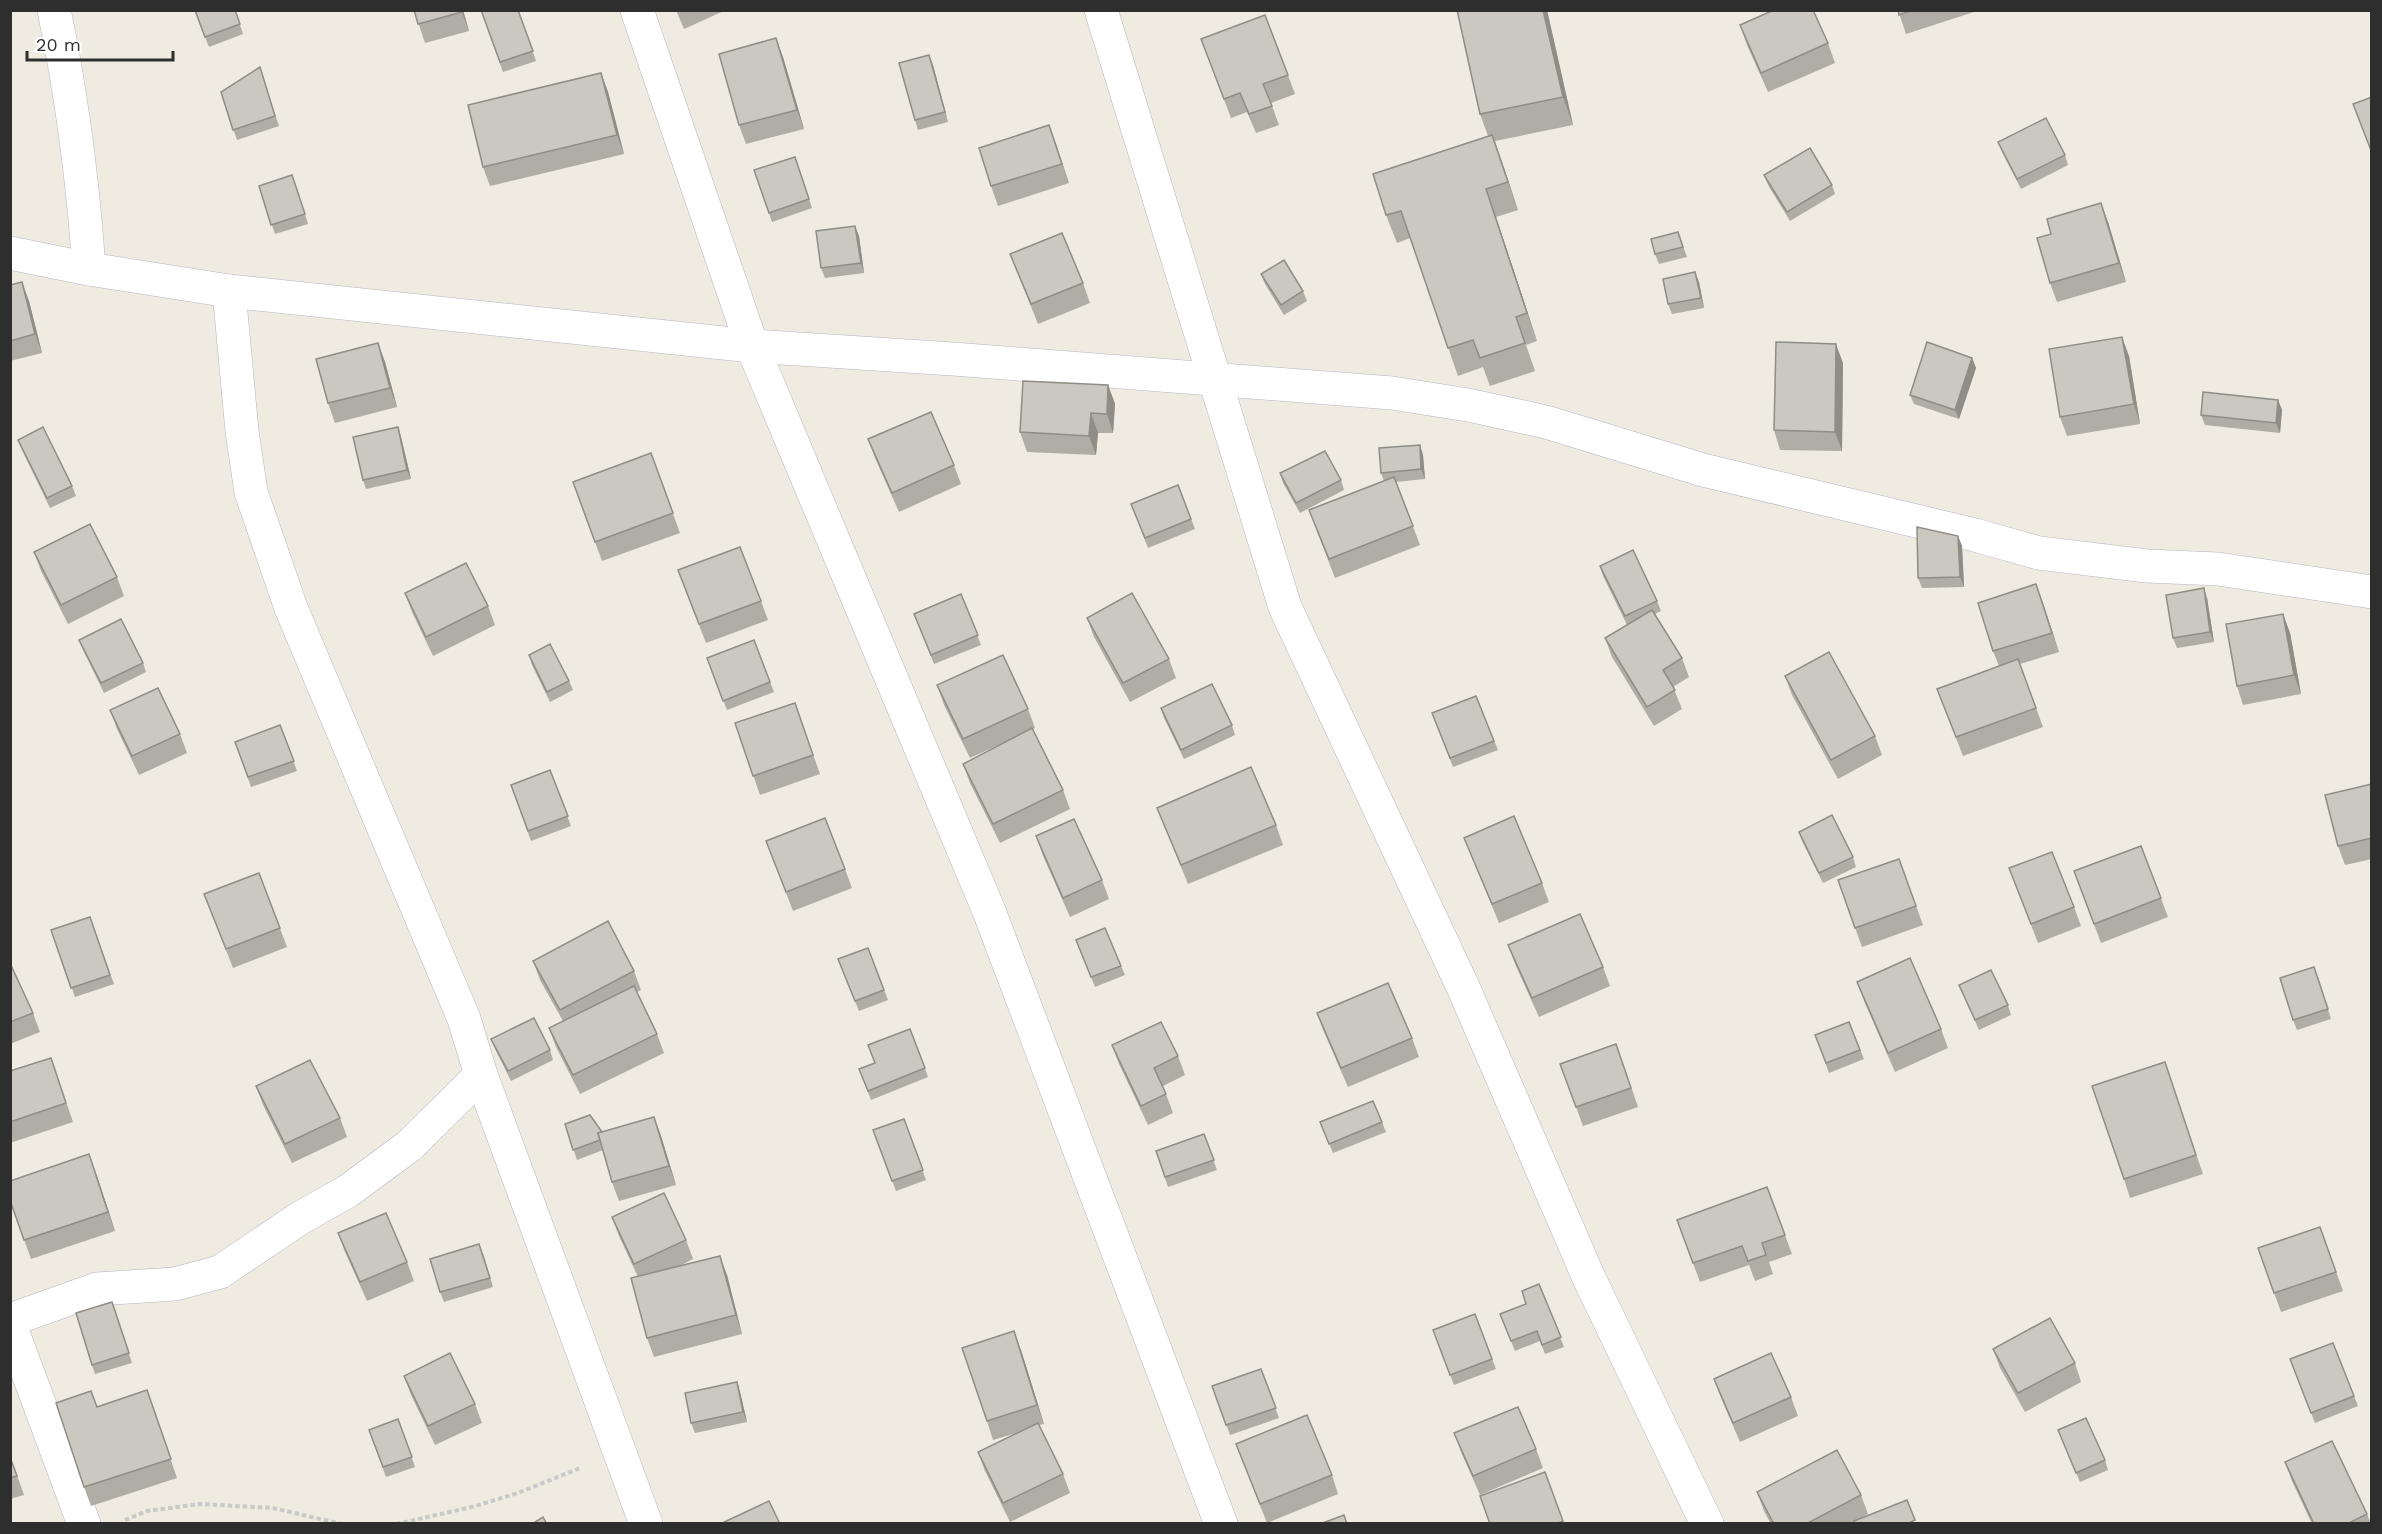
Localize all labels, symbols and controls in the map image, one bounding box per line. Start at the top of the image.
scale bar [27,24,172,62]
text: 20 m [36,34,81,55]

